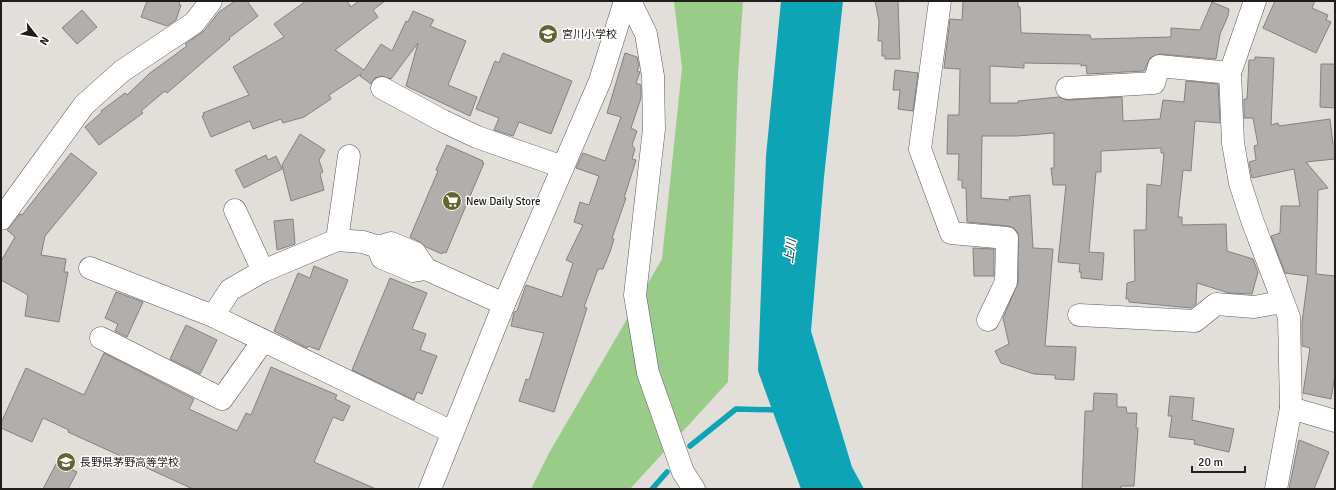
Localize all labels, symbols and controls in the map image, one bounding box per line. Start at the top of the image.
north arrow [16,16,56,56]
school or university icon: 宮川小学校 [537,23,559,45]
place label: 宮川小学校 [562,28,617,41]
text: N [37,34,52,48]
supermarket icon: New Daily Store [441,190,463,212]
place label: New Daily Store [466,195,540,208]
water label: 上川 [782,236,800,264]
scale bar [1192,448,1245,474]
school or university icon: 長野県茅野高等学校 [55,451,77,473]
text: 20 m [1198,455,1223,470]
place label: 長野県茅野高等学校 [80,456,179,469]

